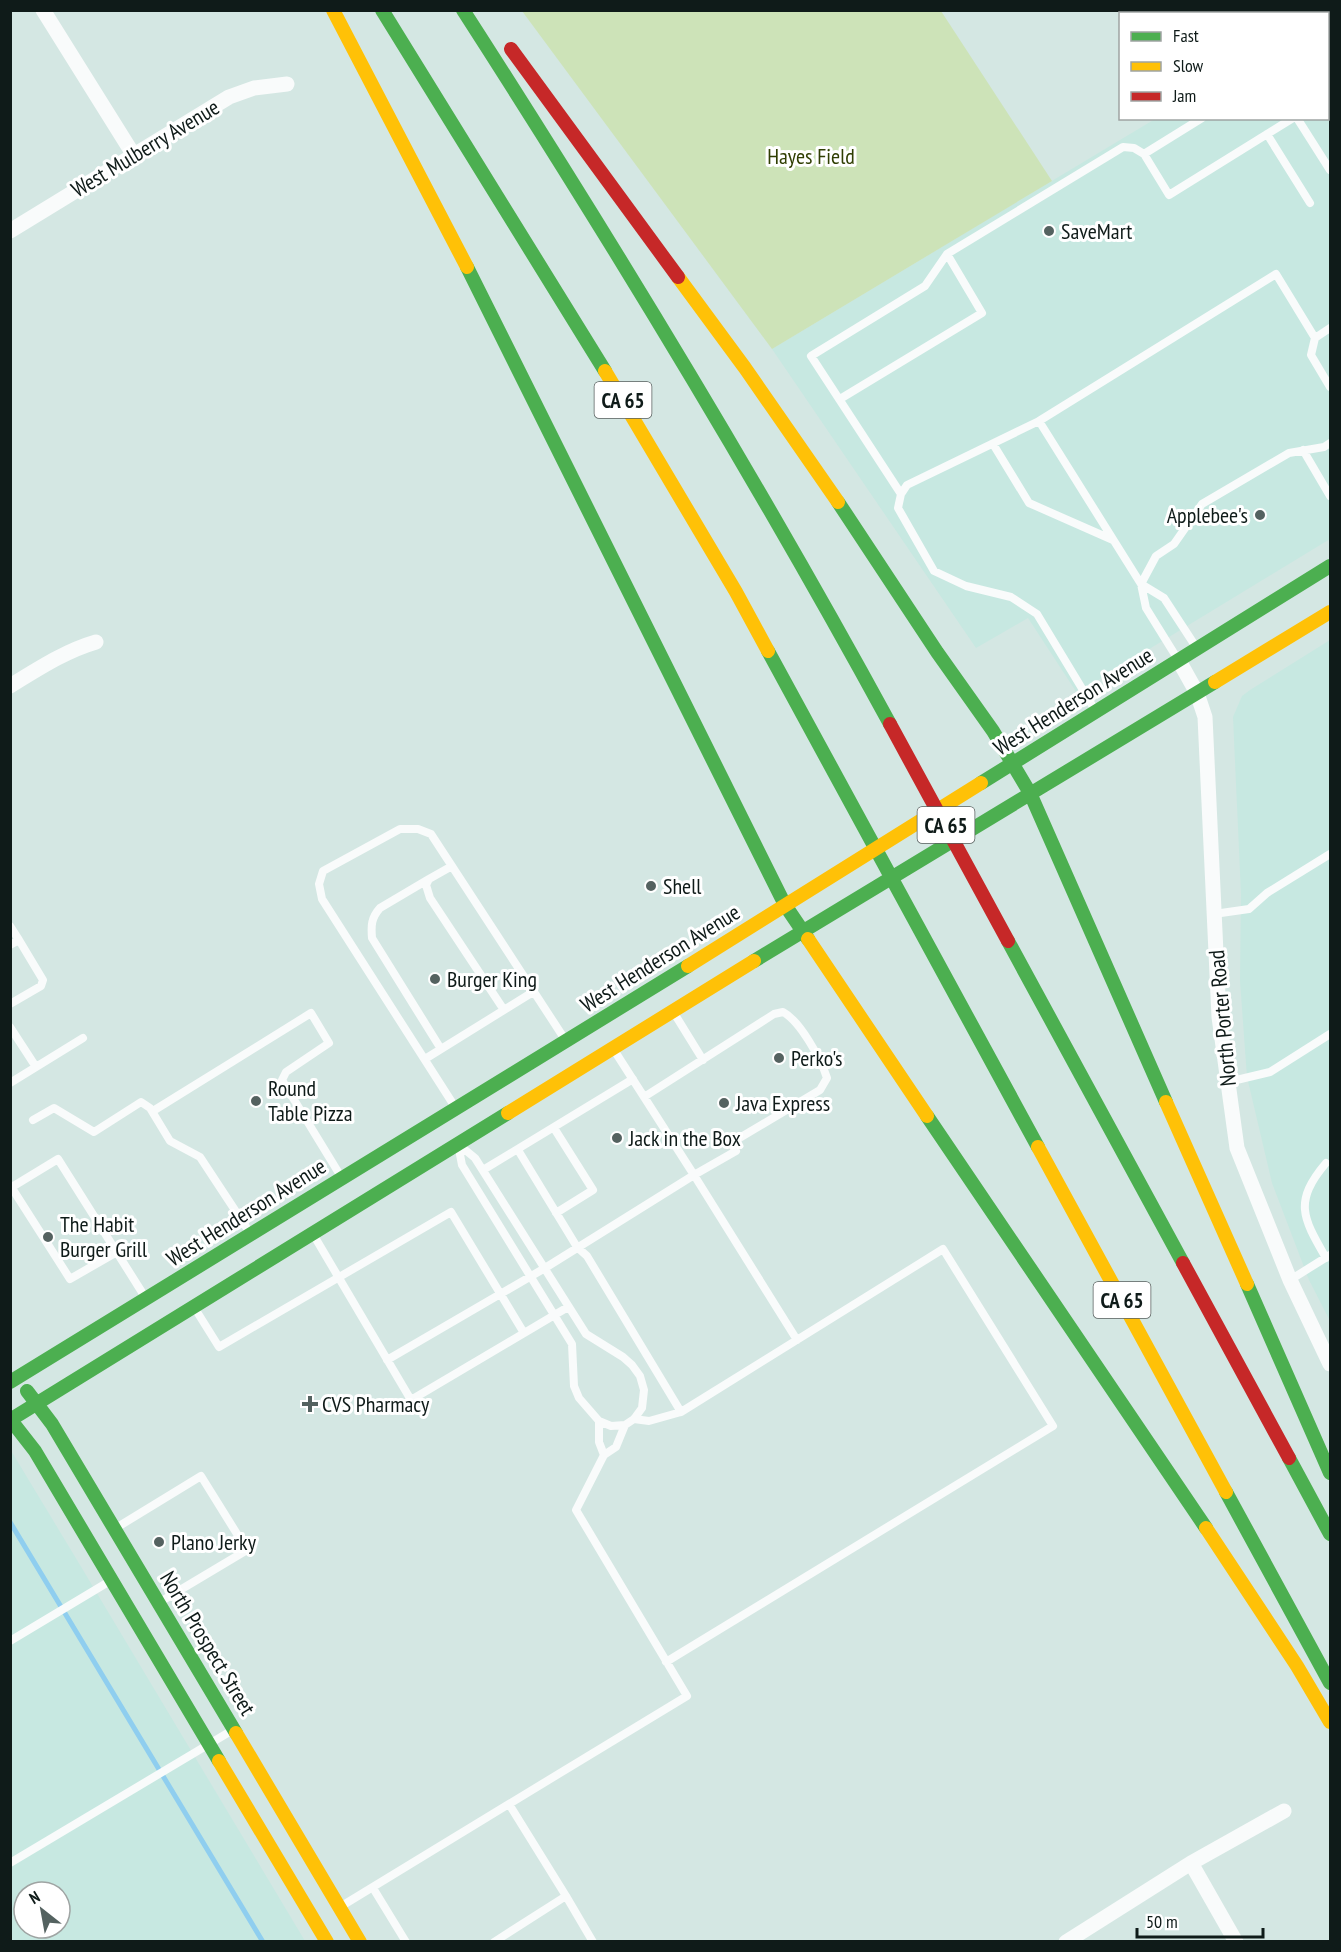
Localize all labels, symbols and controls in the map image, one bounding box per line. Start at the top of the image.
legend [1119,12,1329,120]
text: Fast [1173,24,1199,47]
text: Slow [1173,54,1204,77]
text: Jam [1172,84,1196,107]
street label: West Mulberry Avenue [66,93,224,203]
park label: Hayes Field [767,142,855,170]
place label: SaveMart [1061,217,1132,245]
marker: SaveMart [1042,224,1056,238]
road number: CA 65 [594,382,652,418]
place label: Applebee's [1167,501,1248,529]
marker: Applebee's [1253,508,1267,522]
street label: West Henderson Avenue [988,641,1158,761]
road number: CA 65 [918,807,974,843]
place label: Shell [663,872,702,900]
marker: Shell [644,879,658,893]
street label: West Henderson Avenue [575,898,745,1018]
street label: North Porter Road [1202,949,1242,1087]
place label: Burger King [447,965,537,993]
marker: Burger King [428,972,442,986]
place label: Perko's [791,1044,842,1072]
marker: Perko's [772,1051,786,1065]
place label: Round Table Pizza [268,1074,353,1127]
place label: Java Express [735,1089,830,1117]
marker: Round Table Pizza [249,1094,263,1108]
marker: Java Express [717,1096,731,1110]
place label: Jack in the Box [628,1124,741,1152]
marker: Jack in the Box [610,1131,624,1145]
street label: West Henderson Avenue [161,1152,331,1272]
place label: The Habit Burger Grill [60,1210,148,1263]
marker: The Habit Burger Grill [41,1230,55,1244]
road number: CA 65 [1094,1282,1150,1318]
place label: CVS Pharmacy [322,1390,430,1418]
marker: CVS Pharmacy [303,1397,317,1411]
place label: Plano Jerky [171,1528,257,1556]
marker: Plano Jerky [152,1535,166,1549]
street label: North Prospect Street [154,1566,262,1720]
north arrow [12,1880,72,1940]
text: N [25,1886,43,1908]
scale bar [1137,1901,1263,1939]
text: 50 m [1146,1910,1178,1933]

